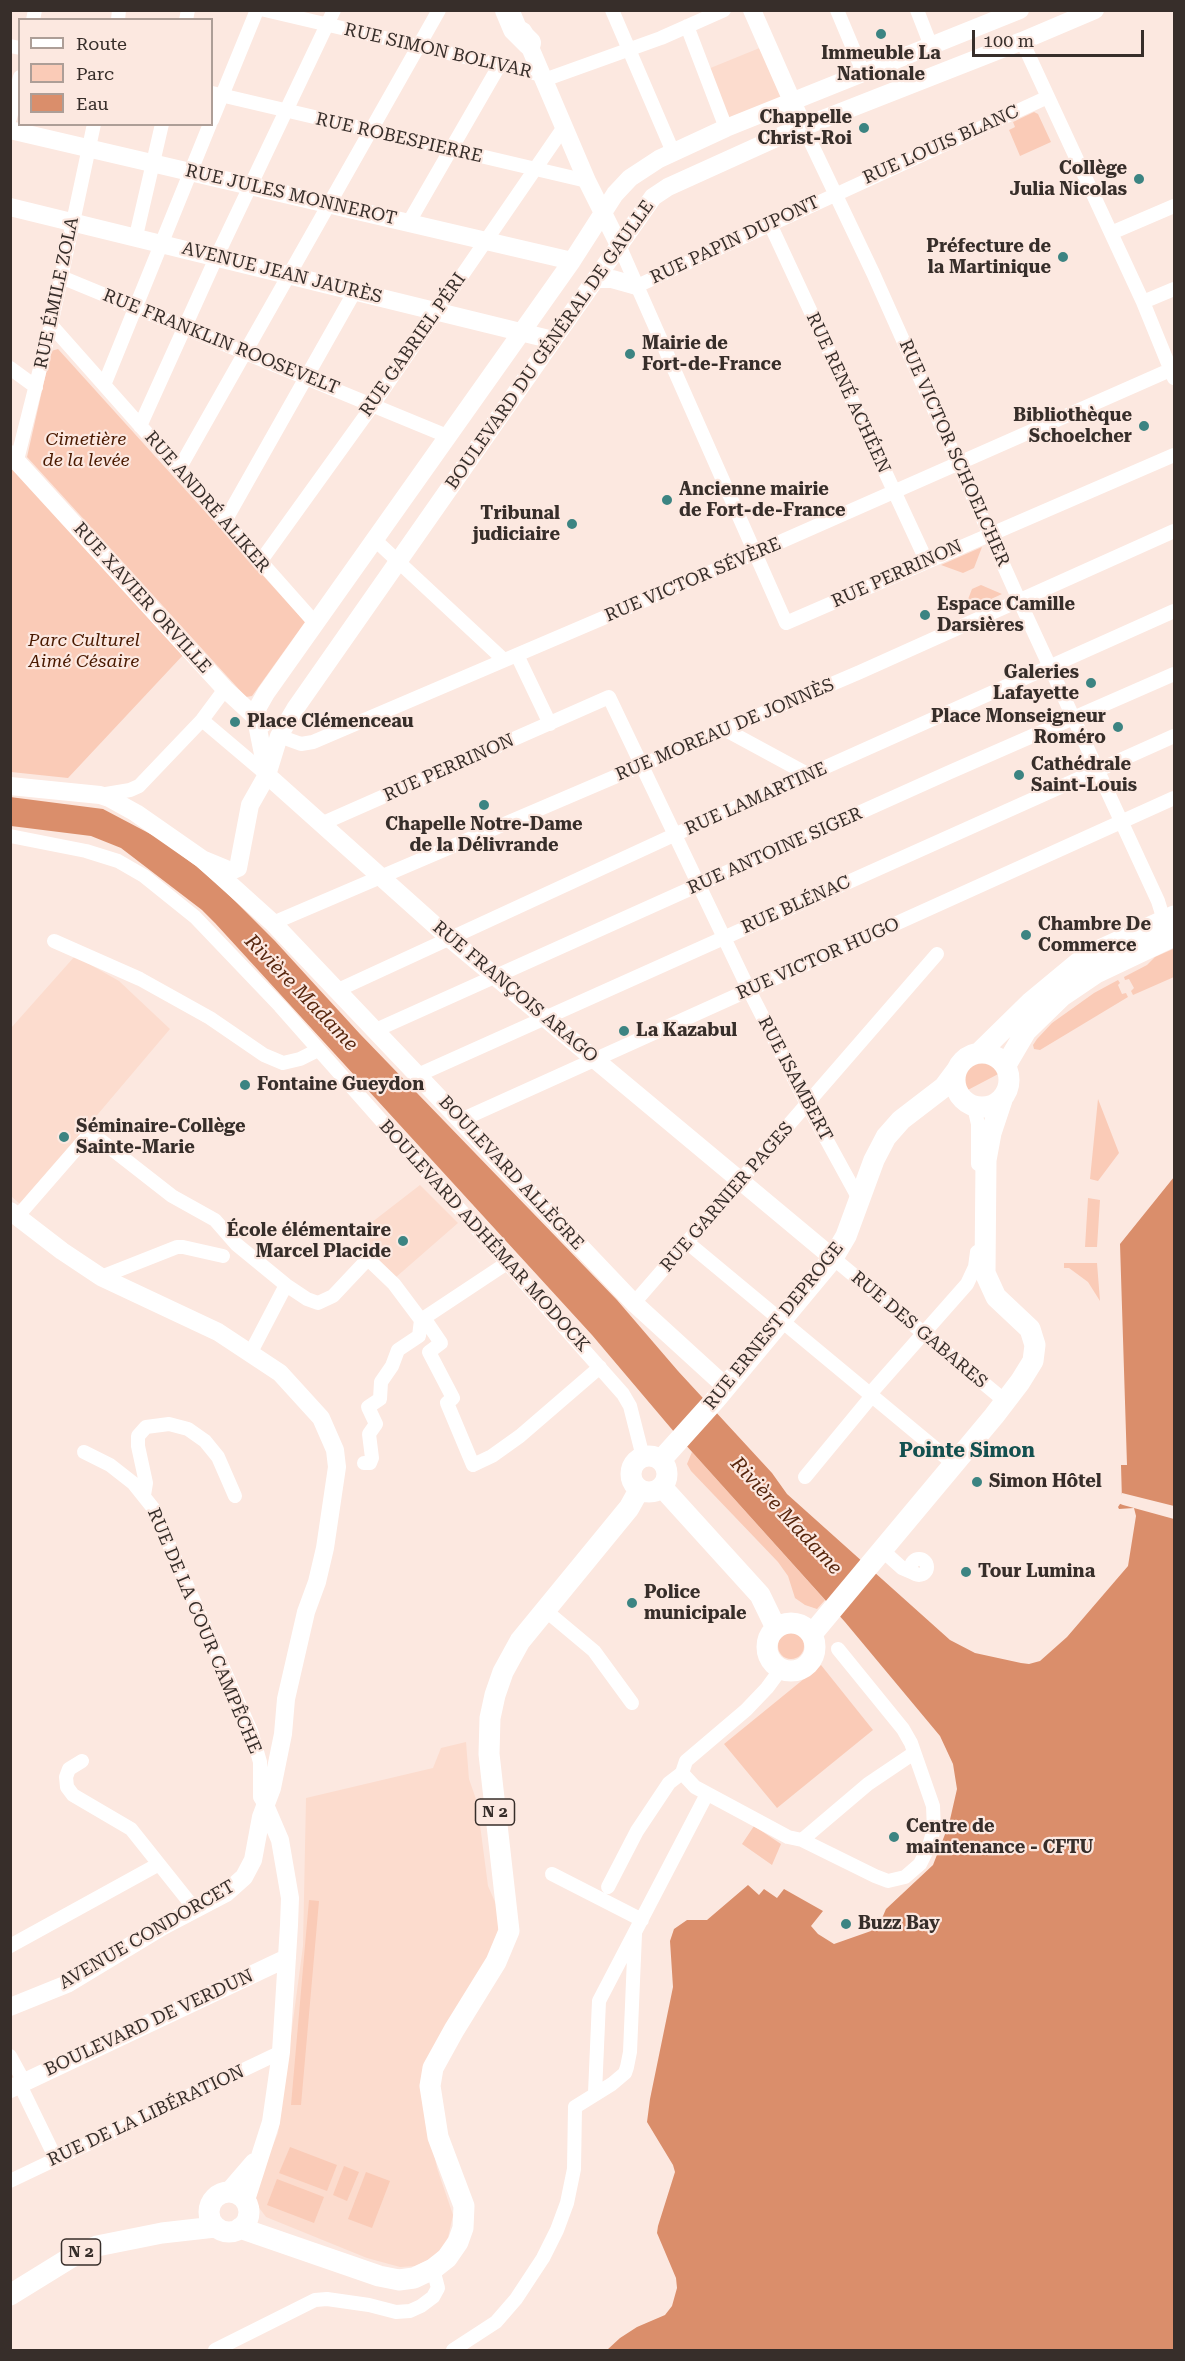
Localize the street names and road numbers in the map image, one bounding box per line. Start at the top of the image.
street label: RUE SIMON BOLIVAR [342,19,534,83]
street label: RUE LOUIS BLANC [860,101,1022,189]
street label: RUE ROBESPIERRE [313,108,485,168]
street label: RUE JULES MONNEROT [183,160,399,230]
street label: RUE PAPIN DUPONT [647,191,823,289]
street label: BOULEVARD DU GÉNÉRAL DE GAULLE [441,196,659,494]
street label: RUE ÉMILE ZOLA [30,215,84,371]
street label: AVENUE JEAN JAURÈS [180,238,384,308]
street label: RUE GABRIEL PÉRI [355,269,471,421]
street label: RUE FRANKLIN ROOSEVELT [100,285,342,399]
street label: RUE RENÉ ACHÉEN [801,309,895,477]
street label: RUE VICTOR SCHOELCHER [894,336,1014,570]
street label: RUE ANDRÉ ALIKER [140,427,274,577]
street label: RUE XAVIER ORVILLE [69,518,215,678]
street label: RUE VICTOR SÉVÈRE [602,533,784,627]
street label: RUE PERRINON [828,536,966,612]
street label: RUE MOREAU DE JONNÈS [613,674,837,786]
street label: RUE PERRINON [380,730,518,806]
street label: RUE LAMARTINE [682,758,830,840]
street label: RUE ANTOINE SIGER [684,803,866,899]
street label: RUE BLÉNAC [738,871,854,939]
street label: RUE VICTOR HUGO [733,913,903,1005]
street label: RUE FRANÇOIS ARAGO [428,917,602,1067]
street label: RUE ISAMBERT [753,1013,837,1145]
street label: BOULEVARD ALLÈGRE [434,1092,588,1254]
street label: BOULEVARD ADHÉMAR MODOCK [374,1116,594,1356]
street label: RUE GARNIER PAGES [656,1118,798,1276]
street label: RUE ERNEST DEPROGE [700,1238,848,1414]
street label: RUE DES GABARES [847,1267,991,1393]
street label: RUE DE LA COUR CAMPÊCHE [142,1505,266,1757]
road number: N 2 [476,1799,514,1825]
street label: AVENUE CONDORCET [55,1876,239,1994]
street label: BOULEVARD DE VERDUN [41,1965,257,2081]
street label: RUE DE LA LIBÉRATION [44,2061,248,2171]
road number: N 2 [62,2239,100,2265]

